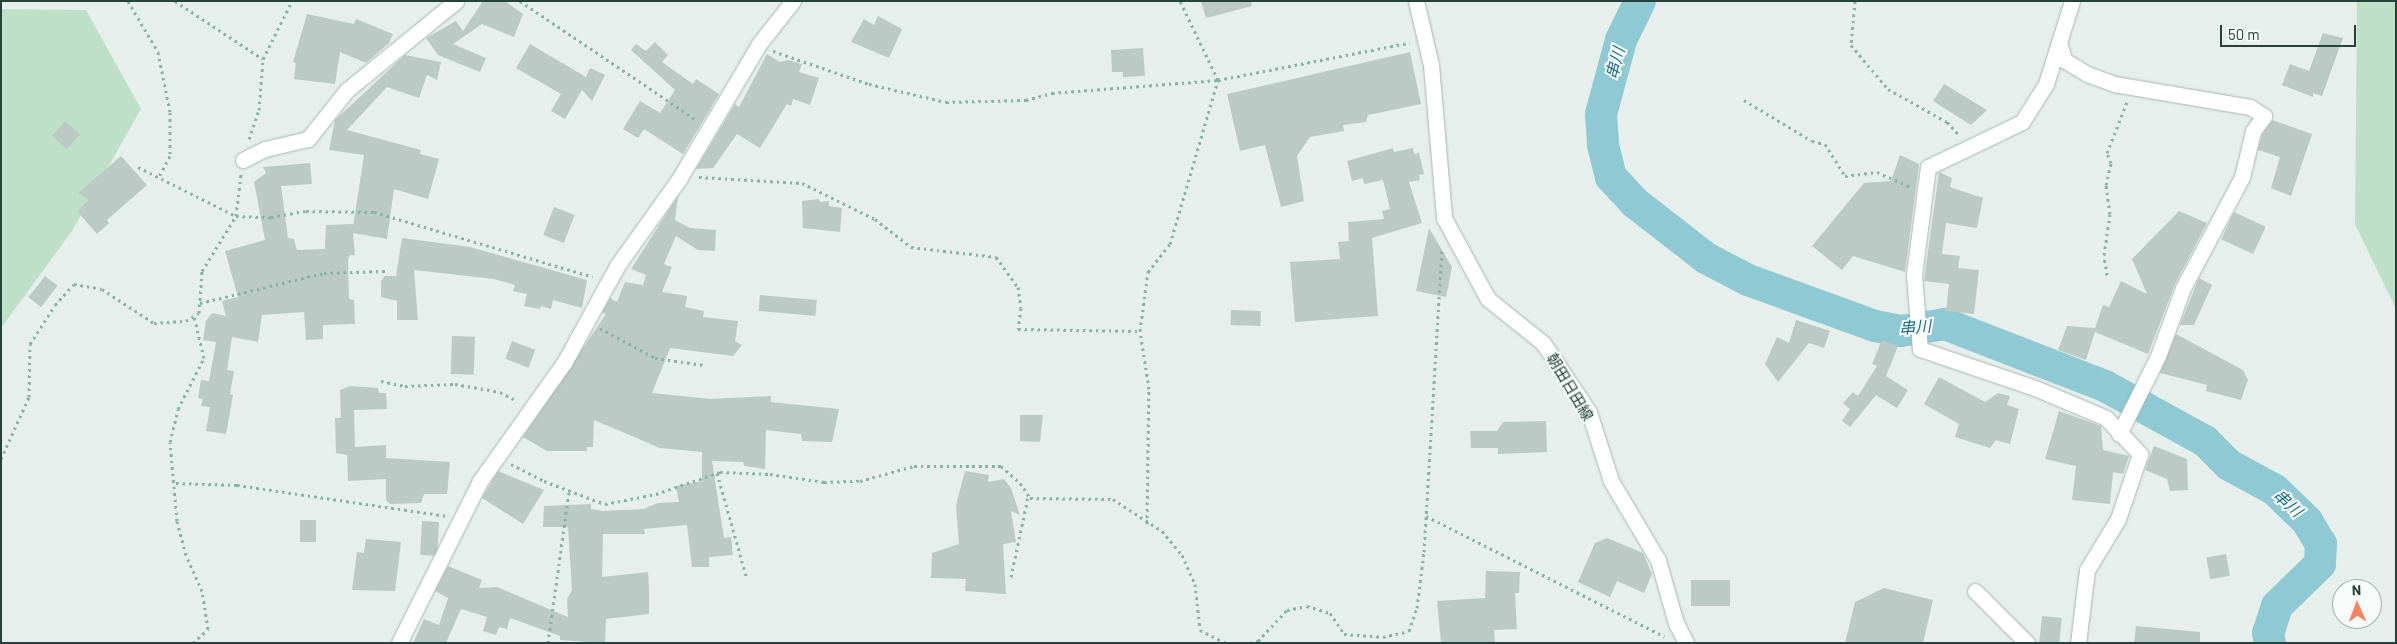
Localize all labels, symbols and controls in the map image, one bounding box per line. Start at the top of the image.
scale bar [2222,15,2358,47]
text: 50 m [2228,25,2260,43]
water label: 串川 [1602,45,1628,81]
water label: 串川 [1898,316,1932,338]
street label: 朝田日田線 [1543,350,1597,424]
water label: 串川 [2270,485,2306,521]
north arrow [2332,579,2382,629]
text: N [2352,581,2361,598]

